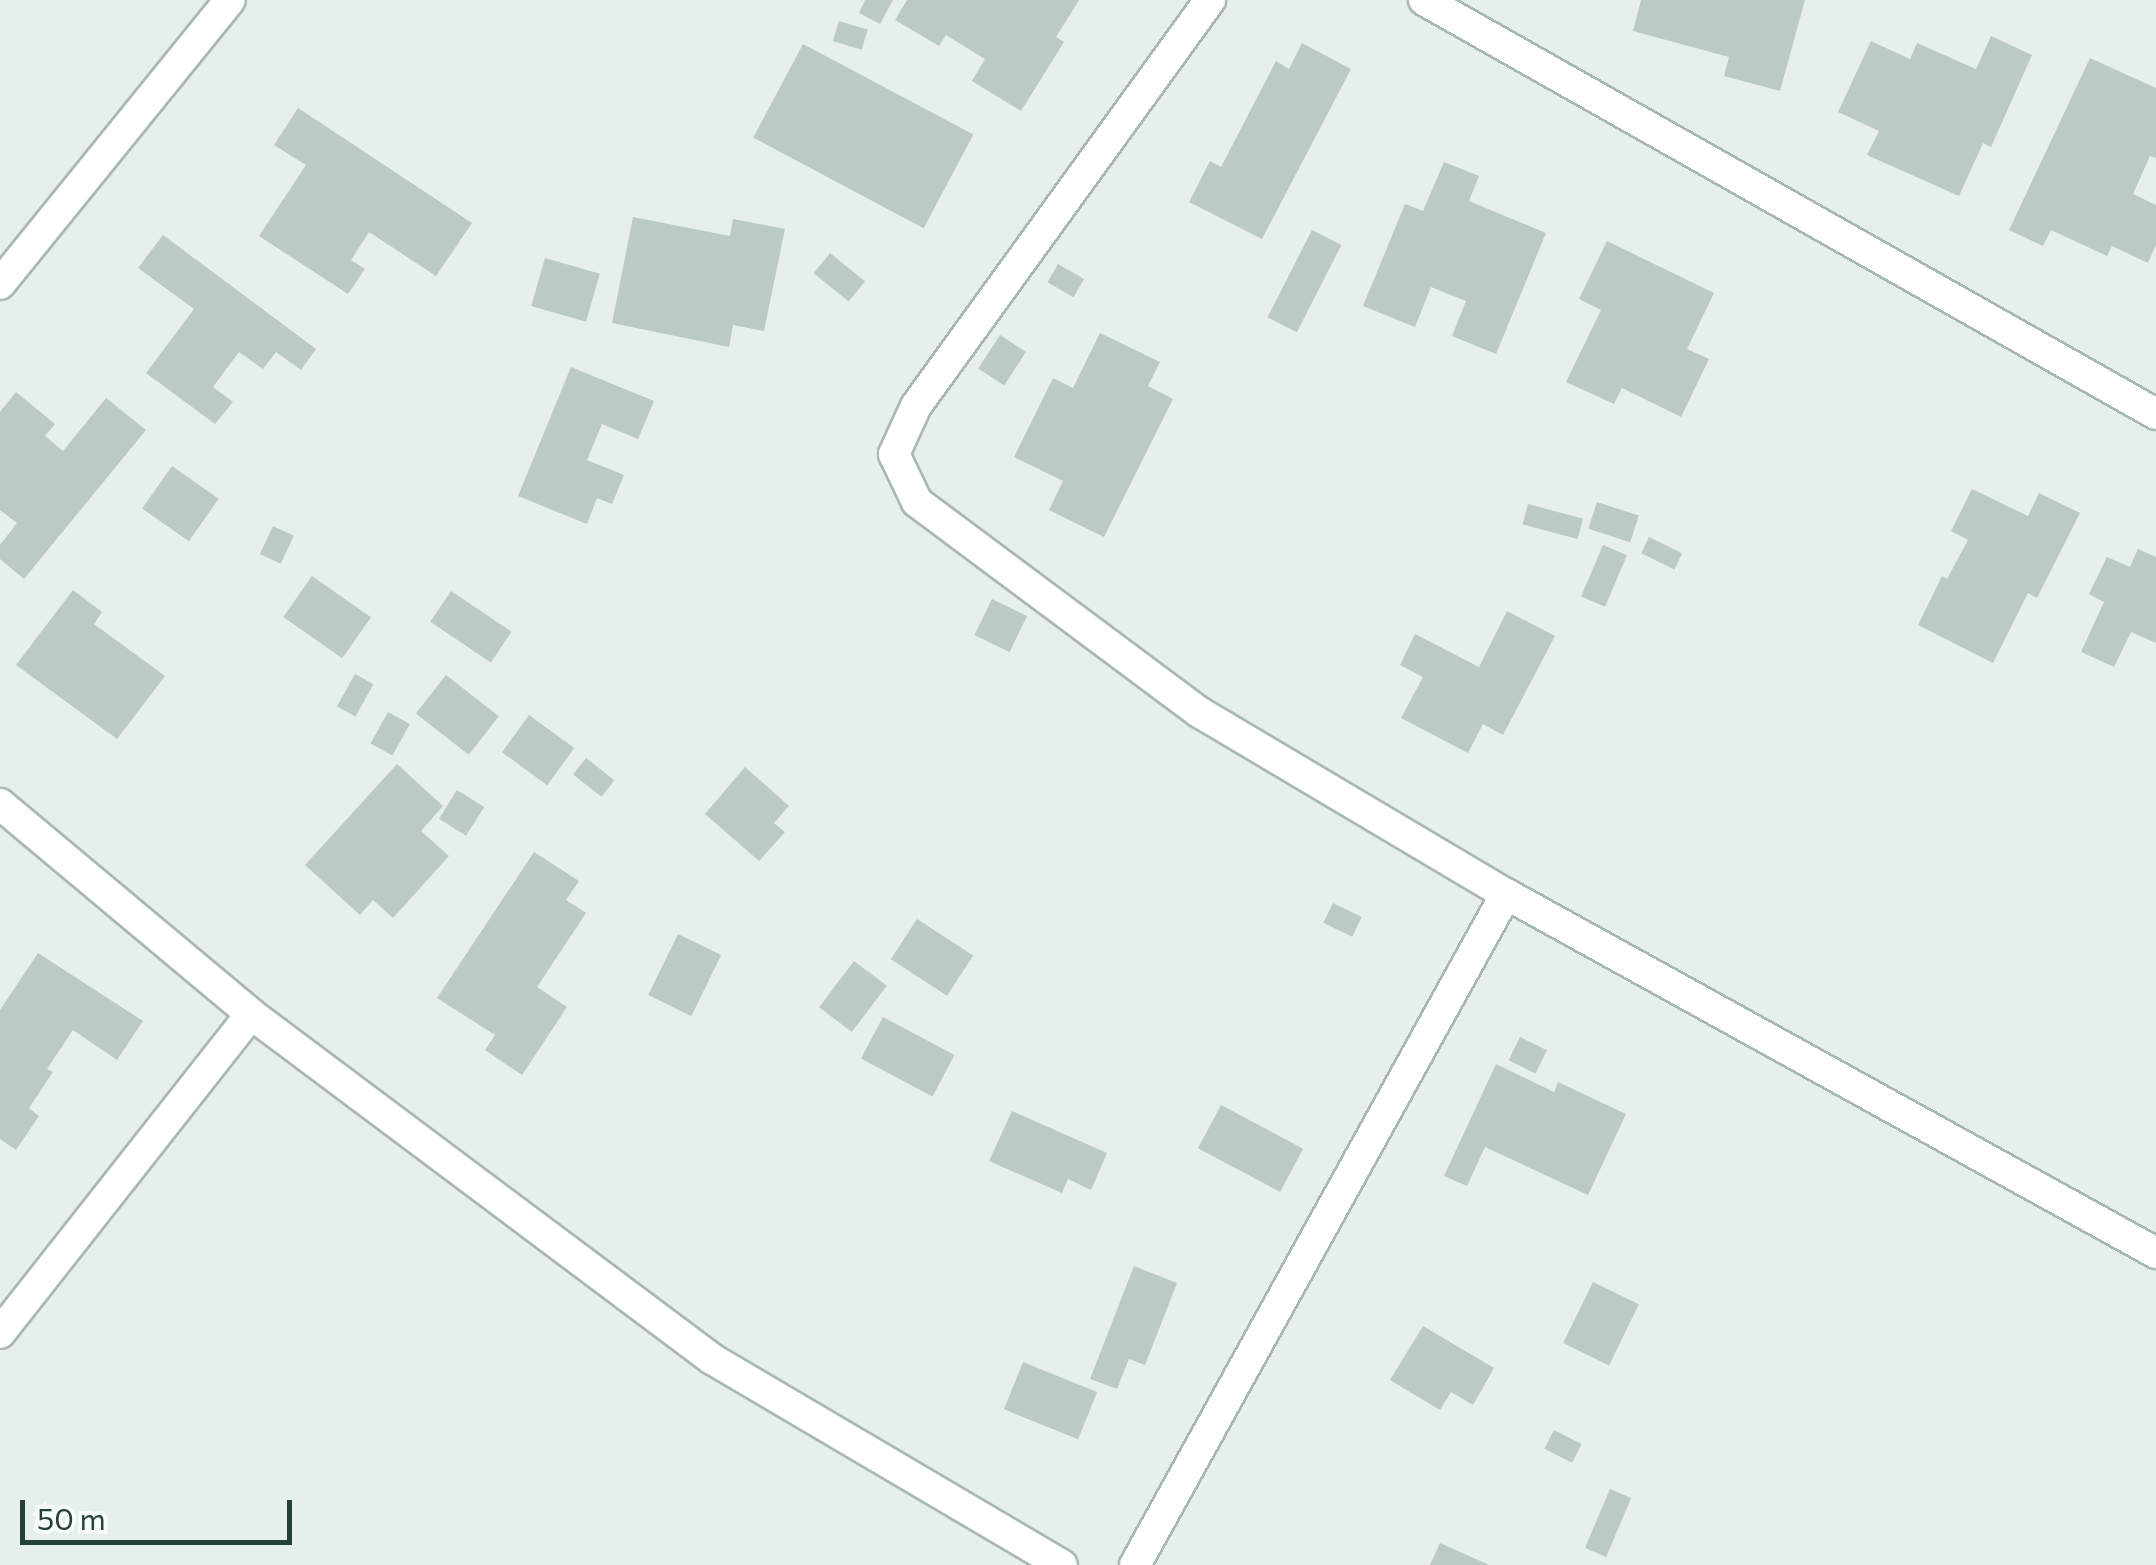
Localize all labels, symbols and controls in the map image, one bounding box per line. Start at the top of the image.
scale bar [25,1480,298,1542]
text: 50 m [37,1499,106,1536]

